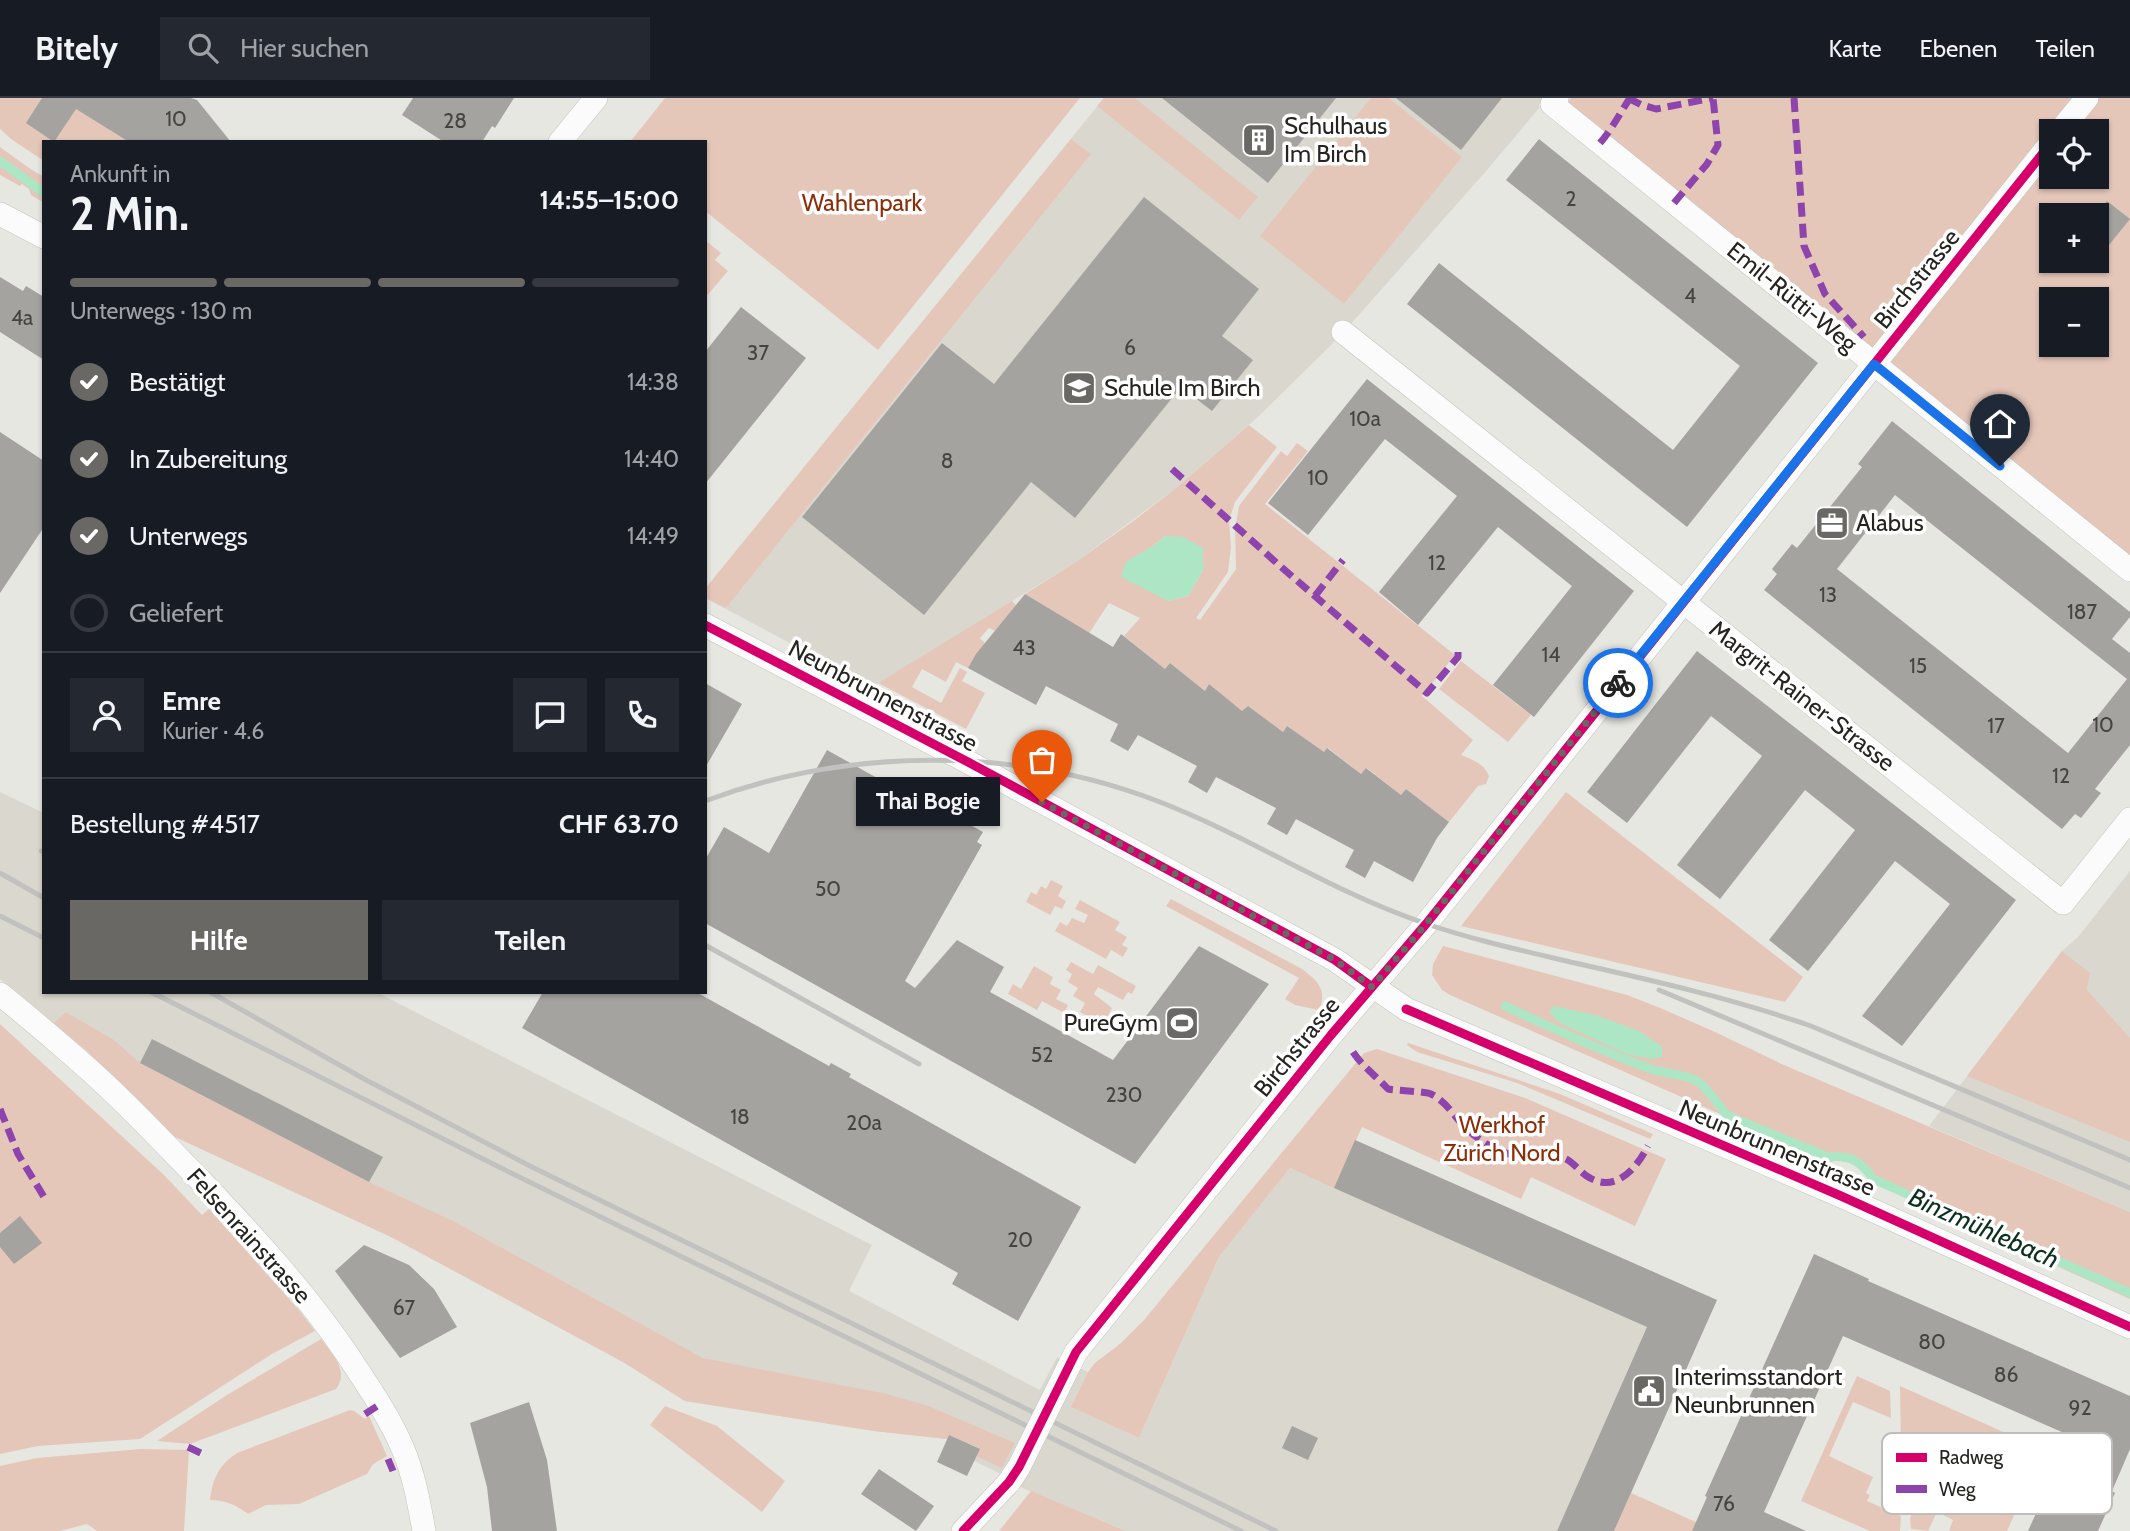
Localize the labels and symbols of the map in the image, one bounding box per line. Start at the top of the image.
house number: 10 [165,106,187,131]
house number: 28 [443,108,467,133]
place label: Schulhaus Im Birch [1284,111,1387,168]
building icon: Schulhaus Im Birch [1240,121,1278,159]
house number: 2 [1565,186,1577,211]
park label: Wahlenpark [802,188,923,217]
street label: Birchstrasse [1868,223,1966,334]
street label: Emil-Rütti-Weg [1721,235,1864,359]
house number: 4 [1684,283,1696,308]
house number: 4a [11,305,33,330]
house number: 6 [1124,335,1136,360]
house number: 37 [747,340,769,365]
school or university icon: Schule Im Birch [1060,369,1098,407]
place label: Schule Im Birch [1104,373,1261,402]
pin [1970,394,2030,466]
house number: 10a [1349,406,1381,431]
house number: 8 [941,448,953,473]
house number: 10 [1307,465,1329,490]
office icon: Alabus [1813,504,1851,542]
place label: Alabus [1856,508,1924,537]
house number: 12 [1428,550,1446,575]
house number: 13 [1819,582,1837,607]
house number: 187 [2067,599,2098,624]
street label: Margrit-Rainer-Strasse [1704,614,1901,777]
street label: Neunbrunnenstrasse [784,633,983,758]
house number: 43 [1012,635,1036,660]
house number: 14 [1542,642,1560,667]
courier [1583,648,1653,718]
house number: 15 [1909,653,1927,678]
house number: 10 [2092,712,2114,737]
house number: 17 [1987,713,2005,738]
pin [1012,730,1072,802]
house number: 12 [2052,763,2070,788]
callout: Thai Bogie [856,778,1000,826]
house number: 50 [815,876,841,901]
street label: Birchstrasse [1248,991,1346,1102]
sports icon: PureGym [1163,1004,1201,1042]
place label: PureGym [1063,1008,1158,1037]
house number: 52 [1031,1042,1053,1067]
house number: 230 [1105,1082,1143,1107]
street label: Neunbrunnenstrasse [1675,1093,1880,1202]
house number: 18 [730,1104,750,1129]
house number: 20a [846,1110,882,1135]
park label: Werkhof Zürich Nord [1443,1110,1561,1167]
street label: Felsenrainstrasse [181,1162,318,1309]
water label: Binzmühlebach [1904,1181,2064,1275]
house number: 20 [1007,1227,1033,1252]
house number: 67 [393,1295,416,1320]
house number: 80 [1918,1329,1946,1354]
place label: Interimsstandort Neunbrunnen [1674,1362,1842,1419]
house number: 86 [1994,1362,2018,1387]
public building icon: Interimsstandort Neunbrunnen [1630,1372,1668,1410]
house number: 92 [2069,1395,2091,1420]
legend [1882,1433,2112,1514]
text: Radweg [1939,1446,2003,1469]
text: Weg [1939,1478,1976,1501]
house number: 76 [1713,1491,1735,1516]

